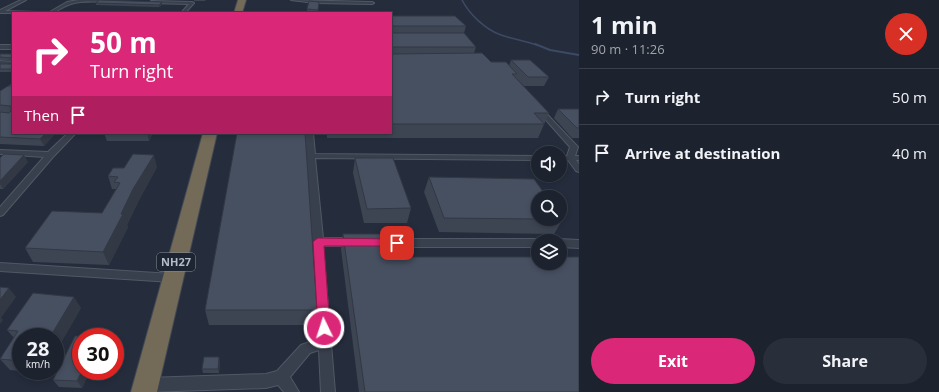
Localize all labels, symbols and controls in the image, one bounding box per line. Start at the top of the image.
text: 1 min [591,8,658,41]
button: close [885,13,927,55]
text: 50 m [90,23,157,61]
icon: right [24,28,76,80]
text: 90 m · 11:26 [591,40,665,58]
text: Turn right [90,59,173,83]
icon: right [591,86,613,108]
text: Turn right [625,87,700,107]
text: 50 m [892,87,927,107]
icon: arrive [67,104,89,126]
text: Then [24,105,59,125]
icon: arrive [591,142,613,164]
text: Arrive at destination [625,143,780,163]
text: 40 m [892,143,927,163]
map controls [531,146,567,270]
button: sound [531,146,567,182]
button: search [531,190,567,226]
pin [380,226,414,260]
icon: arrive [386,232,408,254]
button: layers [531,234,567,270]
road number: NH27 [157,253,195,271]
position arrow [303,307,345,349]
speed limit sign: 30 [72,328,124,380]
text: 28 [27,335,49,362]
button: Exit [591,338,755,384]
button: Share [763,338,927,384]
text: km/h [26,357,50,371]

